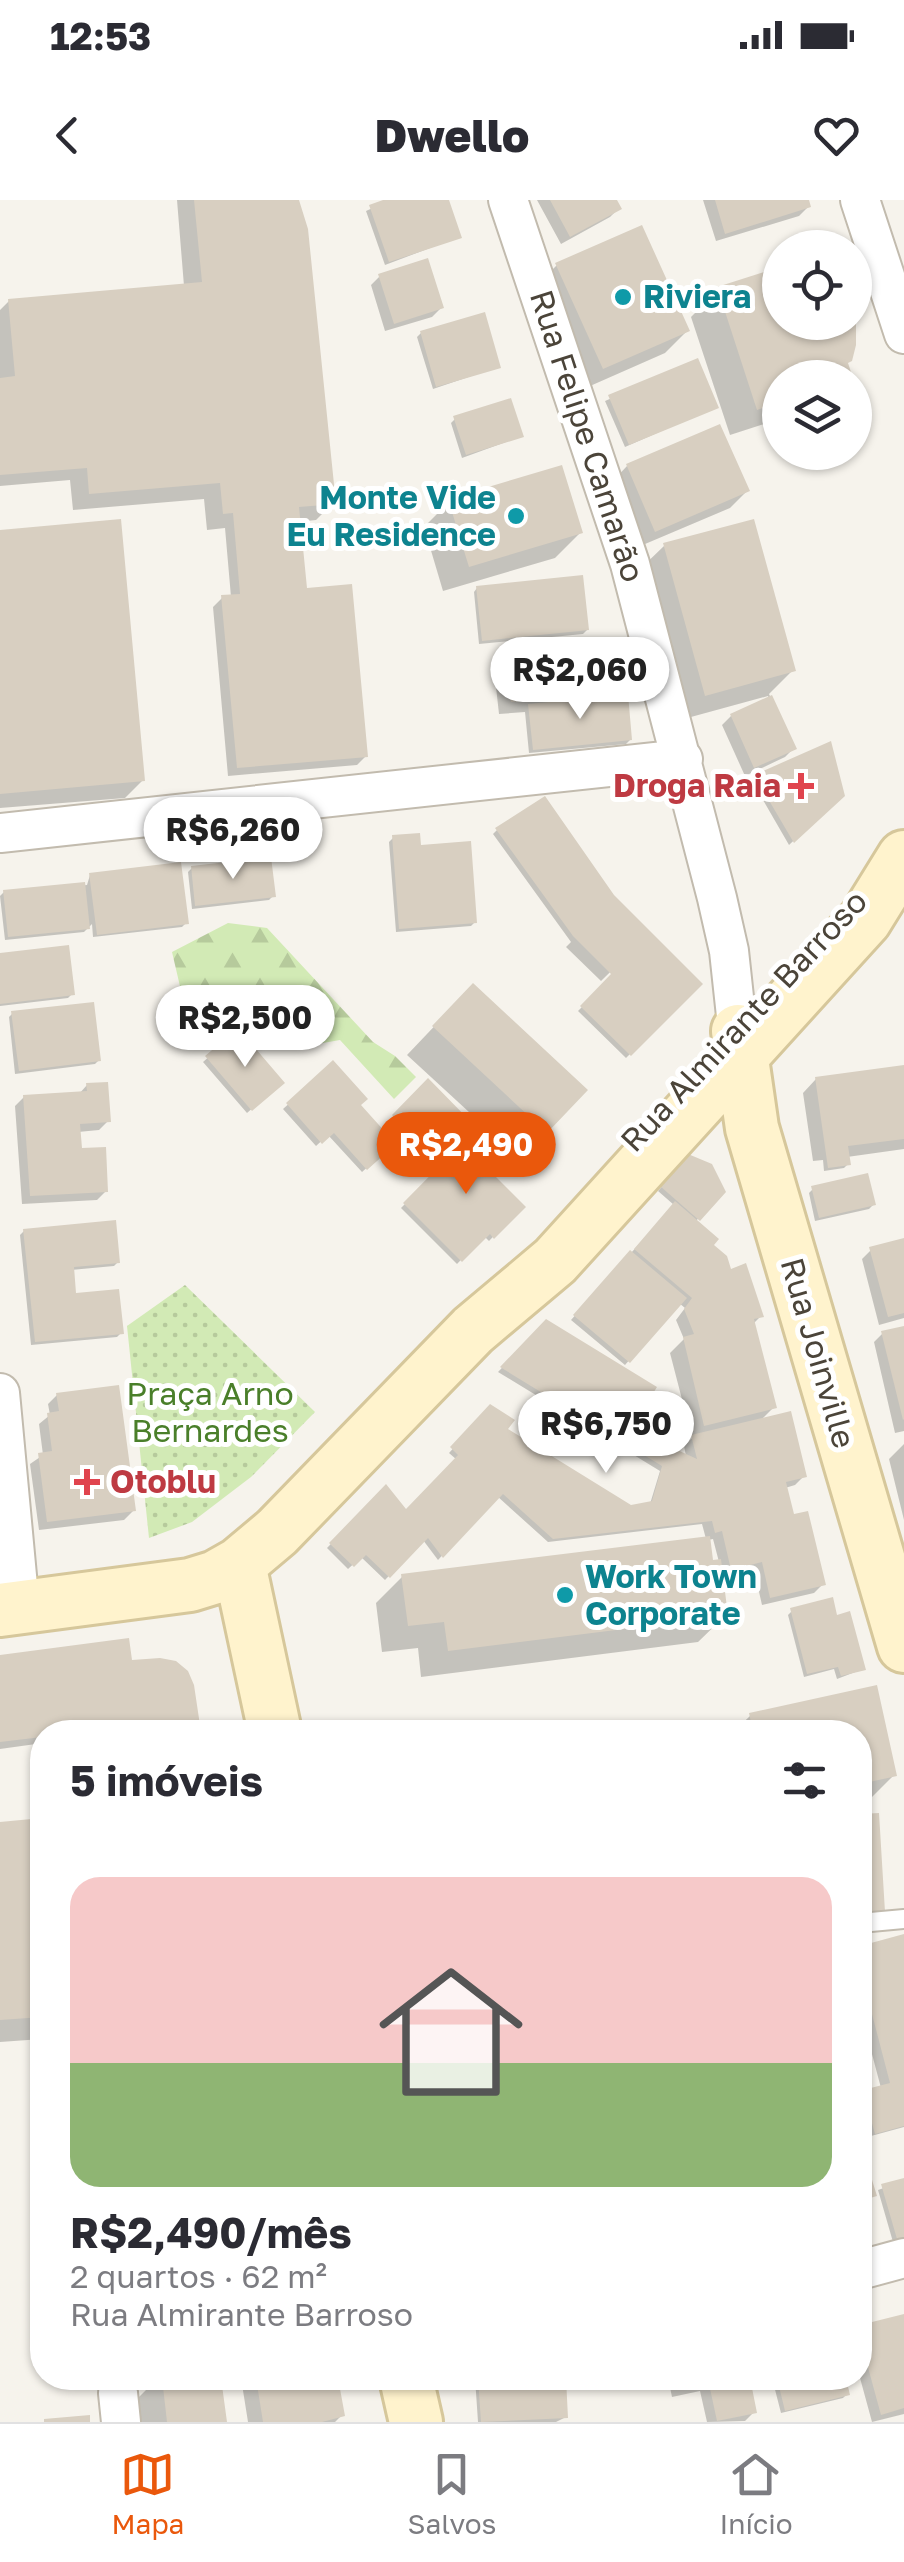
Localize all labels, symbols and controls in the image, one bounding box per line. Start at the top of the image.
text: 12:53 [50,13,151,58]
icon: back [40,108,95,163]
text: Dwello [375,108,529,162]
icon: heart [809,108,864,163]
map controls [762,230,872,470]
button: locate [762,230,872,340]
place label: Riviera [643,277,751,315]
street label: Rua Felipe Camarão [523,285,653,586]
marker: Riviera [612,286,634,308]
button: layers [762,360,872,470]
place label: Monte Vide Eu Residence [286,478,496,553]
marker: Monte Vide Eu Residence [505,505,527,527]
pin: R$2,060 [488,637,672,722]
text: R$2,060 [512,650,648,688]
place label: Droga Raia [613,766,781,804]
marker: Droga Raia [790,775,812,797]
pin: R$6,260 [141,797,325,882]
text: R$6,260 [166,810,300,848]
street label: Rua Almirante Barroso [612,882,874,1159]
pin: R$2,500 [153,985,337,1070]
text: R$2,500 [178,998,312,1036]
pin: R$2,490 [374,1112,558,1197]
text: R$2,490 [399,1125,533,1163]
street label: Rua Joinville [774,1253,864,1452]
park label: Praça Arno Bernardes [126,1374,294,1449]
pin: R$6,750 [514,1391,698,1476]
text: R$6,750 [540,1404,672,1442]
place label: Otoblu [110,1462,216,1500]
marker: Otoblu [74,1469,100,1495]
place label: Work Town Corporate [585,1557,757,1632]
marker: Work Town Corporate [554,1584,576,1606]
icon: filters [777,1753,832,1808]
text: 5 imóveis [70,1755,263,1805]
icon: home [361,1942,541,2122]
text: R$2,490/mês [70,2207,352,2257]
text: 2 quartos · 62 m² [70,2257,327,2295]
text: Rua Almirante Barroso [70,2295,413,2333]
tab: Mapa [112,2447,184,2540]
tab: Salvos [407,2447,496,2540]
tab: Início [719,2447,792,2540]

